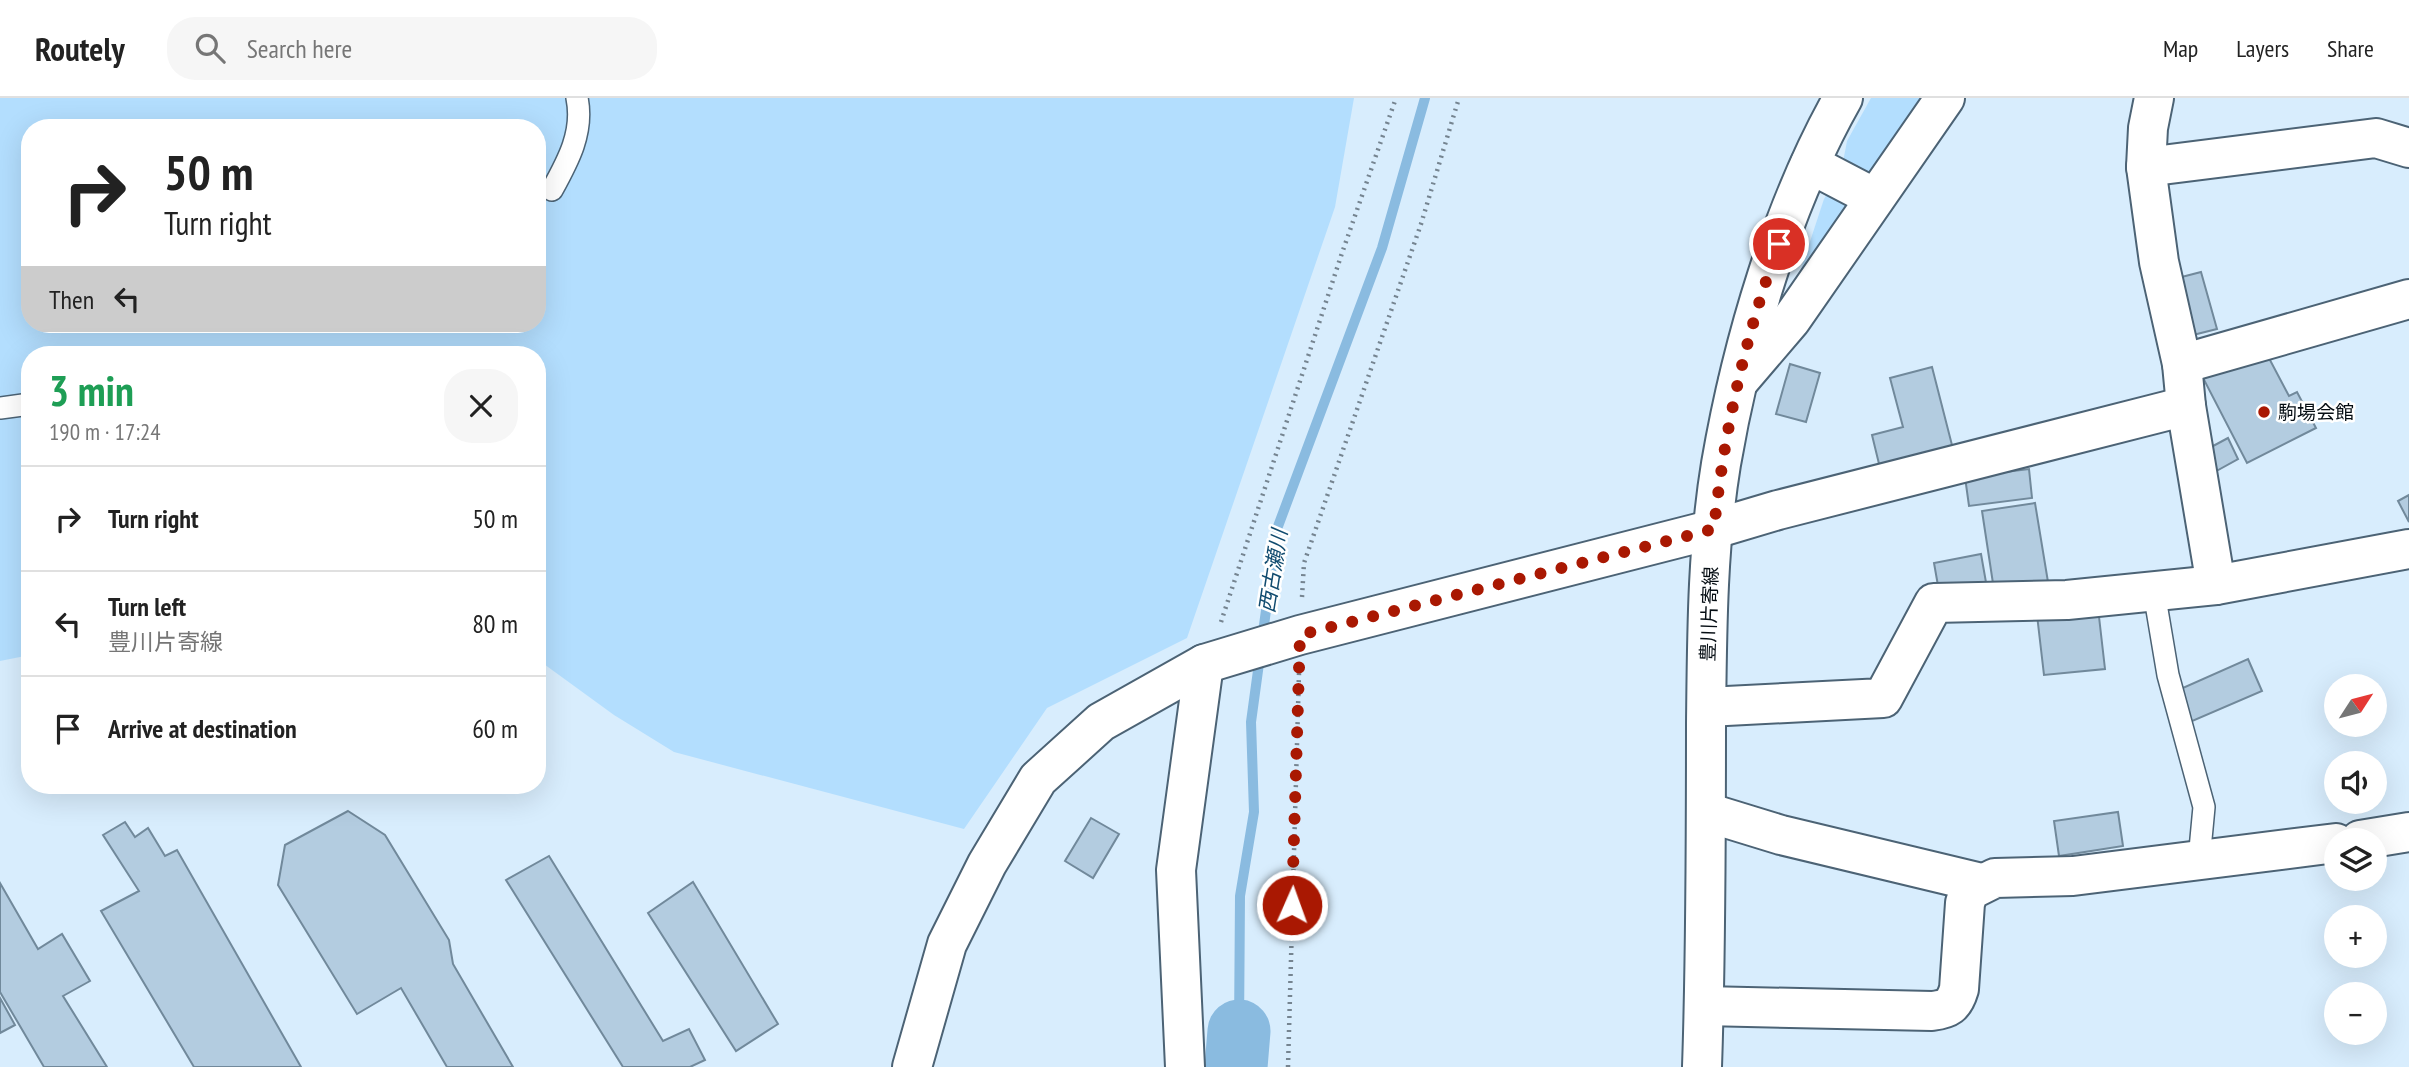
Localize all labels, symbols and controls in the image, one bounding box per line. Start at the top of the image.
search box [167,17,657,80]
text: Routely [35,27,125,70]
icon: search [191,29,229,67]
text: Search here [247,32,352,65]
text: Map [2163,33,2198,64]
text: Layers [2236,33,2289,64]
text: Share [2327,33,2374,64]
text: 50 m [164,140,253,204]
icon: right [49,147,140,238]
text: Turn right [164,202,272,244]
pin [1749,214,1809,274]
icon: arrive [1760,225,1798,263]
icon: left [108,280,146,318]
text: Then [49,283,94,316]
text: 3 min [49,363,134,418]
button: close [444,369,518,443]
place label: 駒場会館 [2278,400,2354,424]
marker: 駒場会館 [2256,404,2272,420]
text: 190 m · 17:24 [49,417,161,446]
icon: right [49,500,87,538]
text: Turn right [108,502,199,535]
text: 50 m [472,502,518,535]
water label: 西古瀬川 [1253,525,1293,615]
street label: 豊川片寄線 [1695,566,1723,662]
text: Turn left [108,590,186,623]
icon: left [49,605,87,643]
text: 80 m [472,607,518,640]
text: 豊川片寄線 [108,627,223,656]
north arrow [2324,674,2387,737]
map controls [2324,674,2387,1045]
icon: arrive [49,710,87,748]
text: Arrive at destination [108,712,297,745]
text: 60 m [472,712,518,745]
button: sound [2324,751,2387,814]
button: layers [2324,828,2387,891]
position arrow [1255,868,1329,942]
button: + [2324,905,2387,968]
button: − [2324,982,2387,1045]

